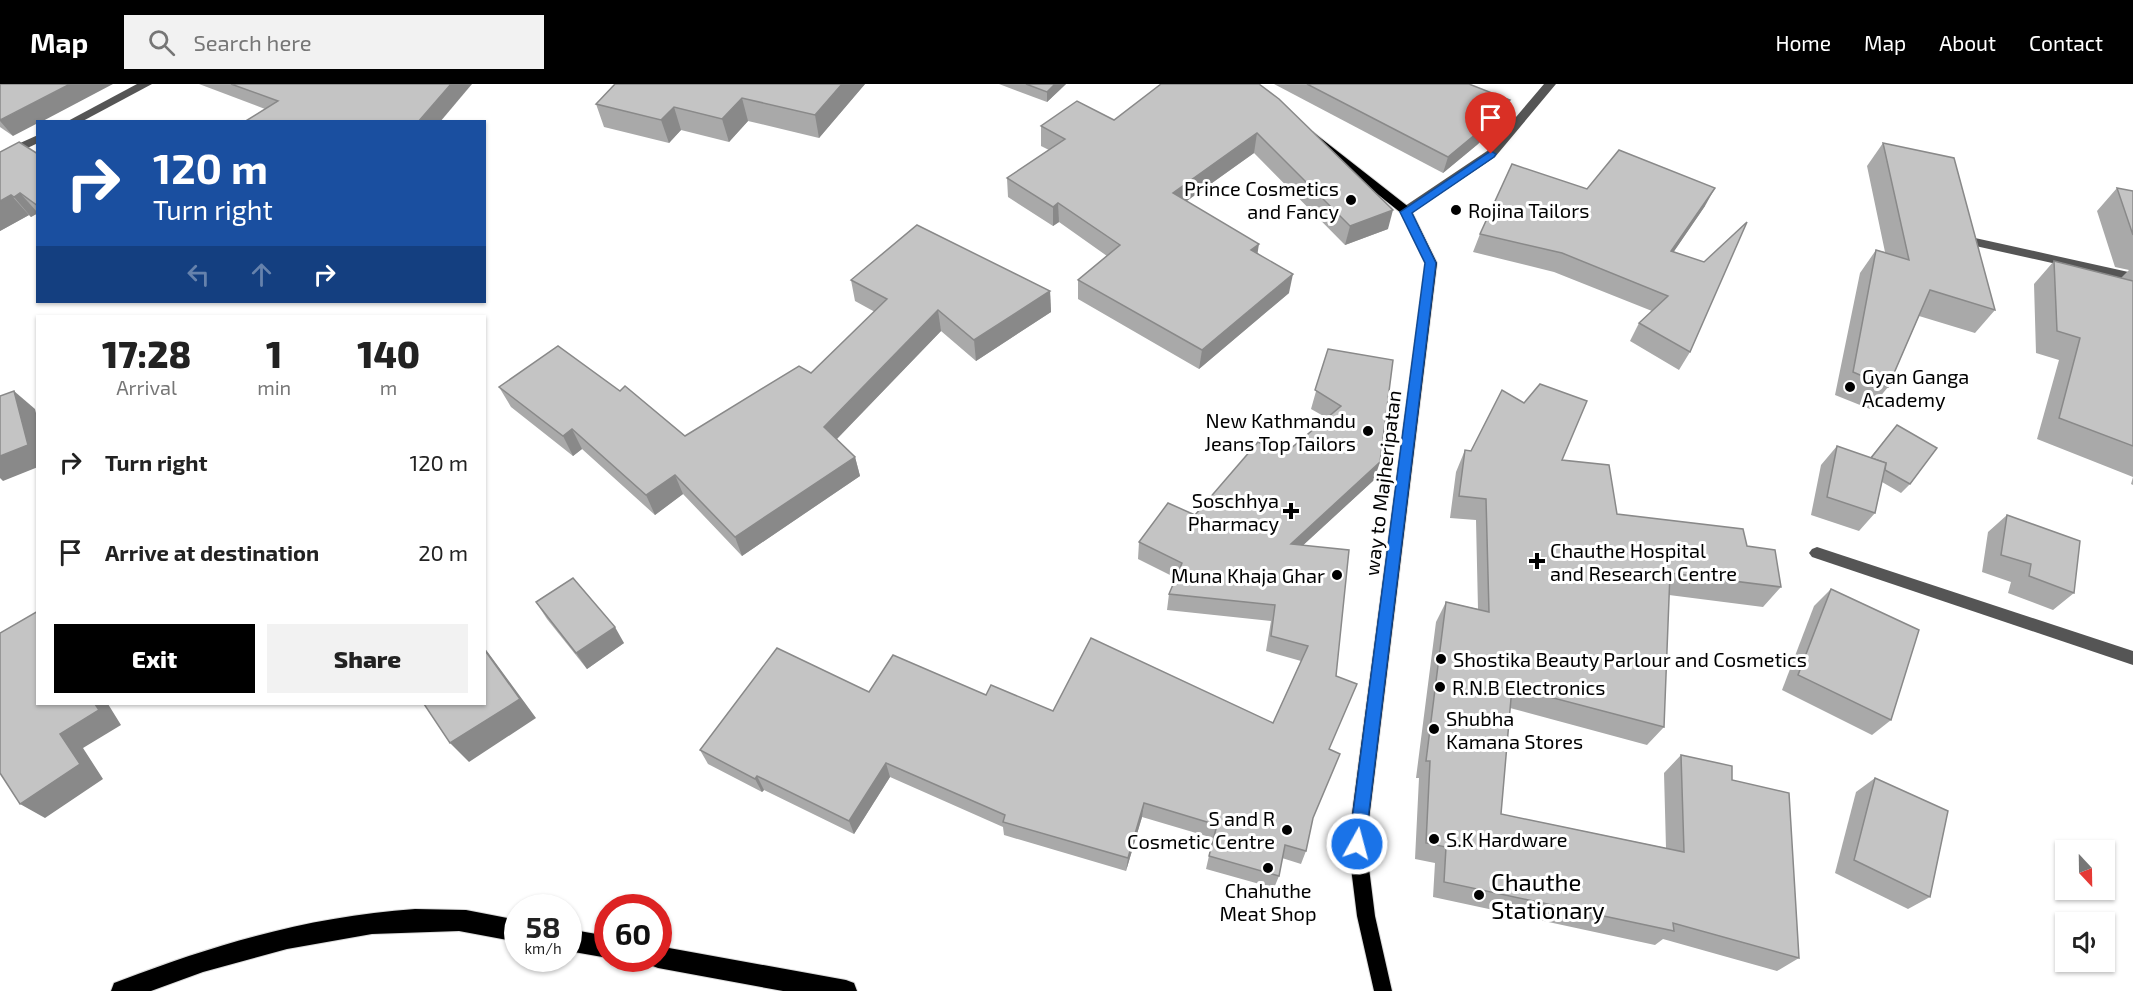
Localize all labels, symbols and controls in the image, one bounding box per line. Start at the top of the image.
search box [124,15,544,69]
text: Map [30,25,88,59]
icon: search [145,26,178,59]
text: Search here [193,29,312,55]
text: Home [1775,30,1831,55]
text: Map [1864,30,1906,55]
text: About [1939,30,1996,55]
text: Contact [2029,30,2103,55]
pin [1465,92,1516,154]
icon: arrive [1474,101,1507,134]
text: 120 m [153,142,268,192]
icon: right [54,144,132,222]
place label: Prince Cosmetics and Fancy [1184,176,1339,223]
text: Turn right [153,193,273,225]
marker: Prince Cosmetics and Fancy [1344,193,1358,207]
place label: Rojina Tailors [1468,198,1589,222]
marker: Rojina Tailors [1449,203,1463,217]
icon: left [182,258,215,291]
icon: ahead [245,258,278,291]
icon: right [308,258,341,291]
text: 17:28 [102,332,191,375]
text: 1 [266,332,282,375]
text: 140 [357,332,420,375]
place label: Gyan Ganga Academy [1862,364,1969,411]
text: Arrival [116,375,177,399]
text: min [257,375,291,399]
text: m [380,375,397,399]
marker: Gyan Ganga Academy [1843,380,1857,394]
street label: way to Majheripatan [1359,389,1405,577]
place label: New Kathmandu Jeans Top Tailors [1204,408,1356,455]
marker: New Kathmandu Jeans Top Tailors [1361,424,1375,438]
icon: right [54,446,87,479]
text: Turn right [105,449,207,475]
text: 120 m [409,449,468,475]
place label: Soschhya Pharmacy [1188,488,1279,535]
marker: Soschhya Pharmacy [1284,504,1298,518]
icon: arrive [54,536,87,569]
place label: Chauthe Hospital and Research Centre [1550,538,1737,585]
text: Arrive at destination [105,539,319,565]
text: 20 m [418,539,468,565]
marker: Chauthe Hospital and Research Centre [1528,552,1546,570]
place label: Muna Khaja Ghar [1171,563,1325,587]
marker: Muna Khaja Ghar [1330,568,1344,582]
button: Exit [54,624,255,693]
button: Share [267,624,468,693]
place label: Shostika Beauty Parlour and Cosmetics [1453,647,1807,671]
marker: Shostika Beauty Parlour and Cosmetics [1434,652,1448,666]
place label: R.N.B Electronics [1452,675,1605,699]
marker: R.N.B Electronics [1433,680,1447,694]
place label: Shubha Kamana Stores [1446,706,1583,753]
marker: Shubha Kamana Stores [1427,722,1441,736]
place label: S and R Cosmetic Centre [1127,806,1275,853]
position arrow [1325,812,1389,876]
marker: S and R Cosmetic Centre [1280,823,1294,837]
place label: S.K Hardware [1446,827,1567,851]
marker: S.K Hardware [1427,832,1441,846]
north arrow [2055,840,2115,900]
map controls [2055,840,2115,972]
marker: Chahuthe Meat Shop [1261,861,1275,875]
place label: Chauthe Stationary [1491,867,1605,924]
place label: Chahuthe Meat Shop [1219,878,1317,925]
marker: Chauthe Stationary [1472,888,1486,902]
speed limit sign: 60 [594,894,672,972]
text: 58 [525,908,561,944]
button: sound [2055,912,2115,972]
text: km/h [524,939,562,957]

